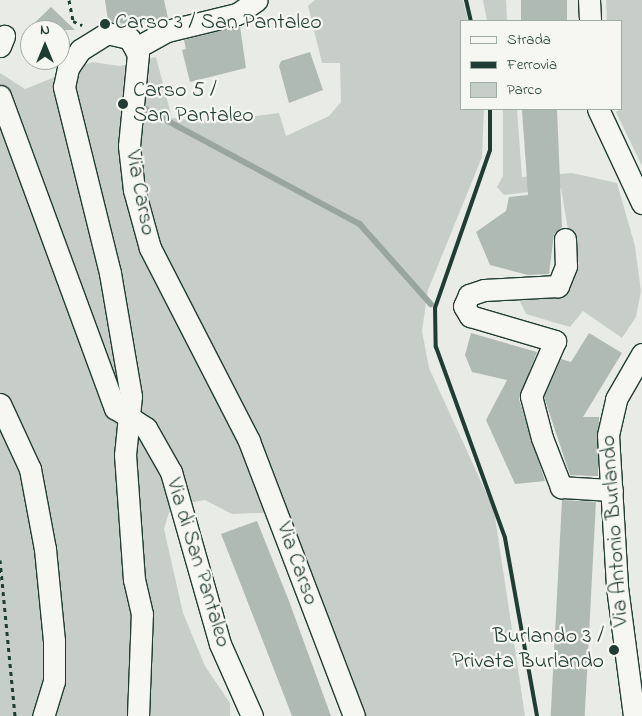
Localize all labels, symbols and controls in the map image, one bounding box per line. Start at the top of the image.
place label: Carso 3 / San Pantaleo [115,11,322,37]
marker: Carso 3 / San Pantaleo [99,18,111,30]
north arrow [20,20,70,70]
text: N [40,20,50,41]
legend [460,20,622,110]
text: Strada [507,29,551,51]
text: Ferrovia [507,54,557,76]
place label: Carso 5 / San Pantaleo [133,78,254,130]
text: Parco [507,79,542,101]
marker: Carso 5 / San Pantaleo [117,98,129,110]
street label: Via Carso [118,148,160,238]
street label: Via Antonio Burlando [596,434,636,628]
street label: Via di San Pantaleo [159,475,235,651]
street label: Via Carso [269,519,323,609]
place label: Burlando 3 / Privata Burlando [452,624,604,676]
marker: Burlando 3 / Privata Burlando [608,644,620,656]

